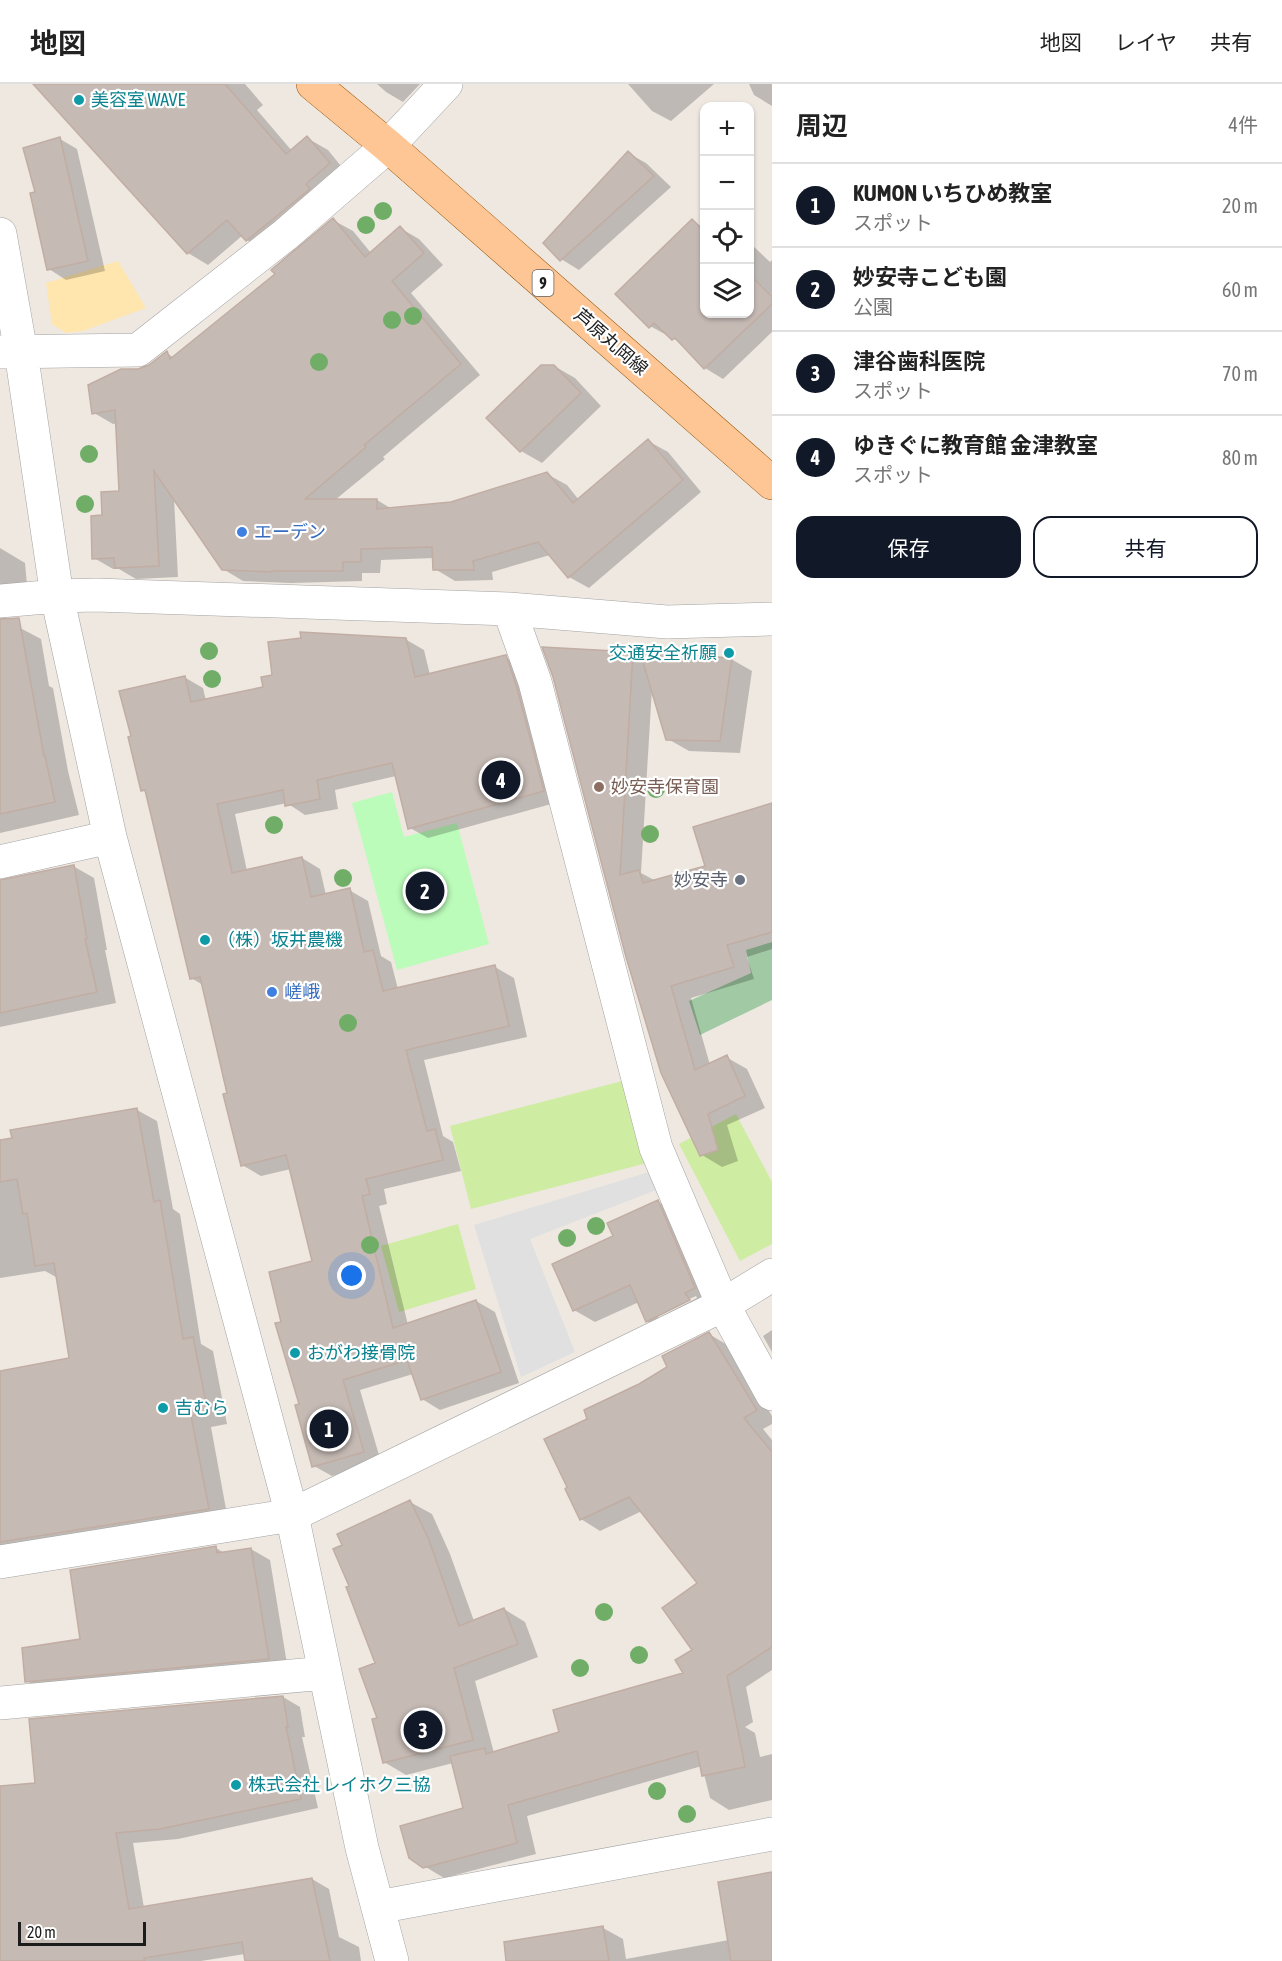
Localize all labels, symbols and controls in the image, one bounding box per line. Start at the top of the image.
text: 地図 [30,27,86,59]
text: 地図 [1040,30,1082,54]
text: レイヤ [1115,30,1177,54]
text: 共有 [1210,30,1252,54]
place label: 美容室 WAVE [91,89,185,110]
marker: 美容室 WAVE [72,93,86,107]
map controls [700,102,754,318]
button: + [700,102,754,156]
text: 周辺 [796,111,848,141]
text: 4件 [1229,113,1258,136]
button: − [700,156,754,210]
text: KUMON いちひめ教室 [853,180,1052,206]
text: 1 [811,194,820,217]
text: 20 m [1222,194,1258,217]
button: locate [700,210,754,264]
text: スポット [853,211,933,234]
button: layers [700,264,754,318]
text: 妙安寺こども園 [853,264,1007,290]
road number: 9 [532,270,554,296]
text: 2 [811,278,820,301]
text: 60 m [1222,278,1258,301]
text: 公園 [853,295,893,318]
street label: 芦原丸岡線 [570,304,652,379]
text: 津谷歯科医院 [853,348,985,374]
text: 3 [811,362,820,385]
text: 70 m [1222,362,1258,385]
text: スポット [853,379,933,402]
text: ゆきぐに教育館 金津教室 [853,432,1098,458]
text: 4 [811,446,820,469]
text: 80 m [1222,446,1258,469]
text: スポット [853,463,933,486]
button: 保存 [796,516,1021,578]
button: 共有 [1033,516,1258,578]
place label: エーデン [254,521,326,542]
marker: エーデン [235,525,249,539]
place label: 交通安全祈願 [609,642,717,663]
marker: 交通安全祈願 [722,646,736,660]
pin: 4 [482,758,520,802]
place label: 妙安寺保育園 [611,776,719,797]
marker: 妙安寺保育園 [592,780,606,794]
pin: 2 [406,868,444,914]
place label: 妙安寺 [674,869,728,890]
marker: 妙安寺 [733,873,747,887]
place label: （株）坂井農機 [217,929,343,950]
marker: （株）坂井農機 [198,933,212,947]
place label: 嵯峨 [284,981,320,1002]
marker: 嵯峨 [265,985,279,999]
your location [337,1261,366,1290]
place label: おがわ接骨院 [307,1342,415,1363]
marker: おがわ接骨院 [288,1346,302,1360]
place label: 吉むら [175,1397,229,1418]
marker: 吉むら [156,1401,170,1415]
pin: 1 [310,1406,348,1452]
pin: 3 [404,1708,442,1752]
place label: 株式会社 レイホク三協 [248,1774,430,1795]
marker: 株式会社 レイホク三協 [229,1778,243,1792]
scale bar [18,1919,146,1946]
text: 20 m [27,1923,56,1941]

